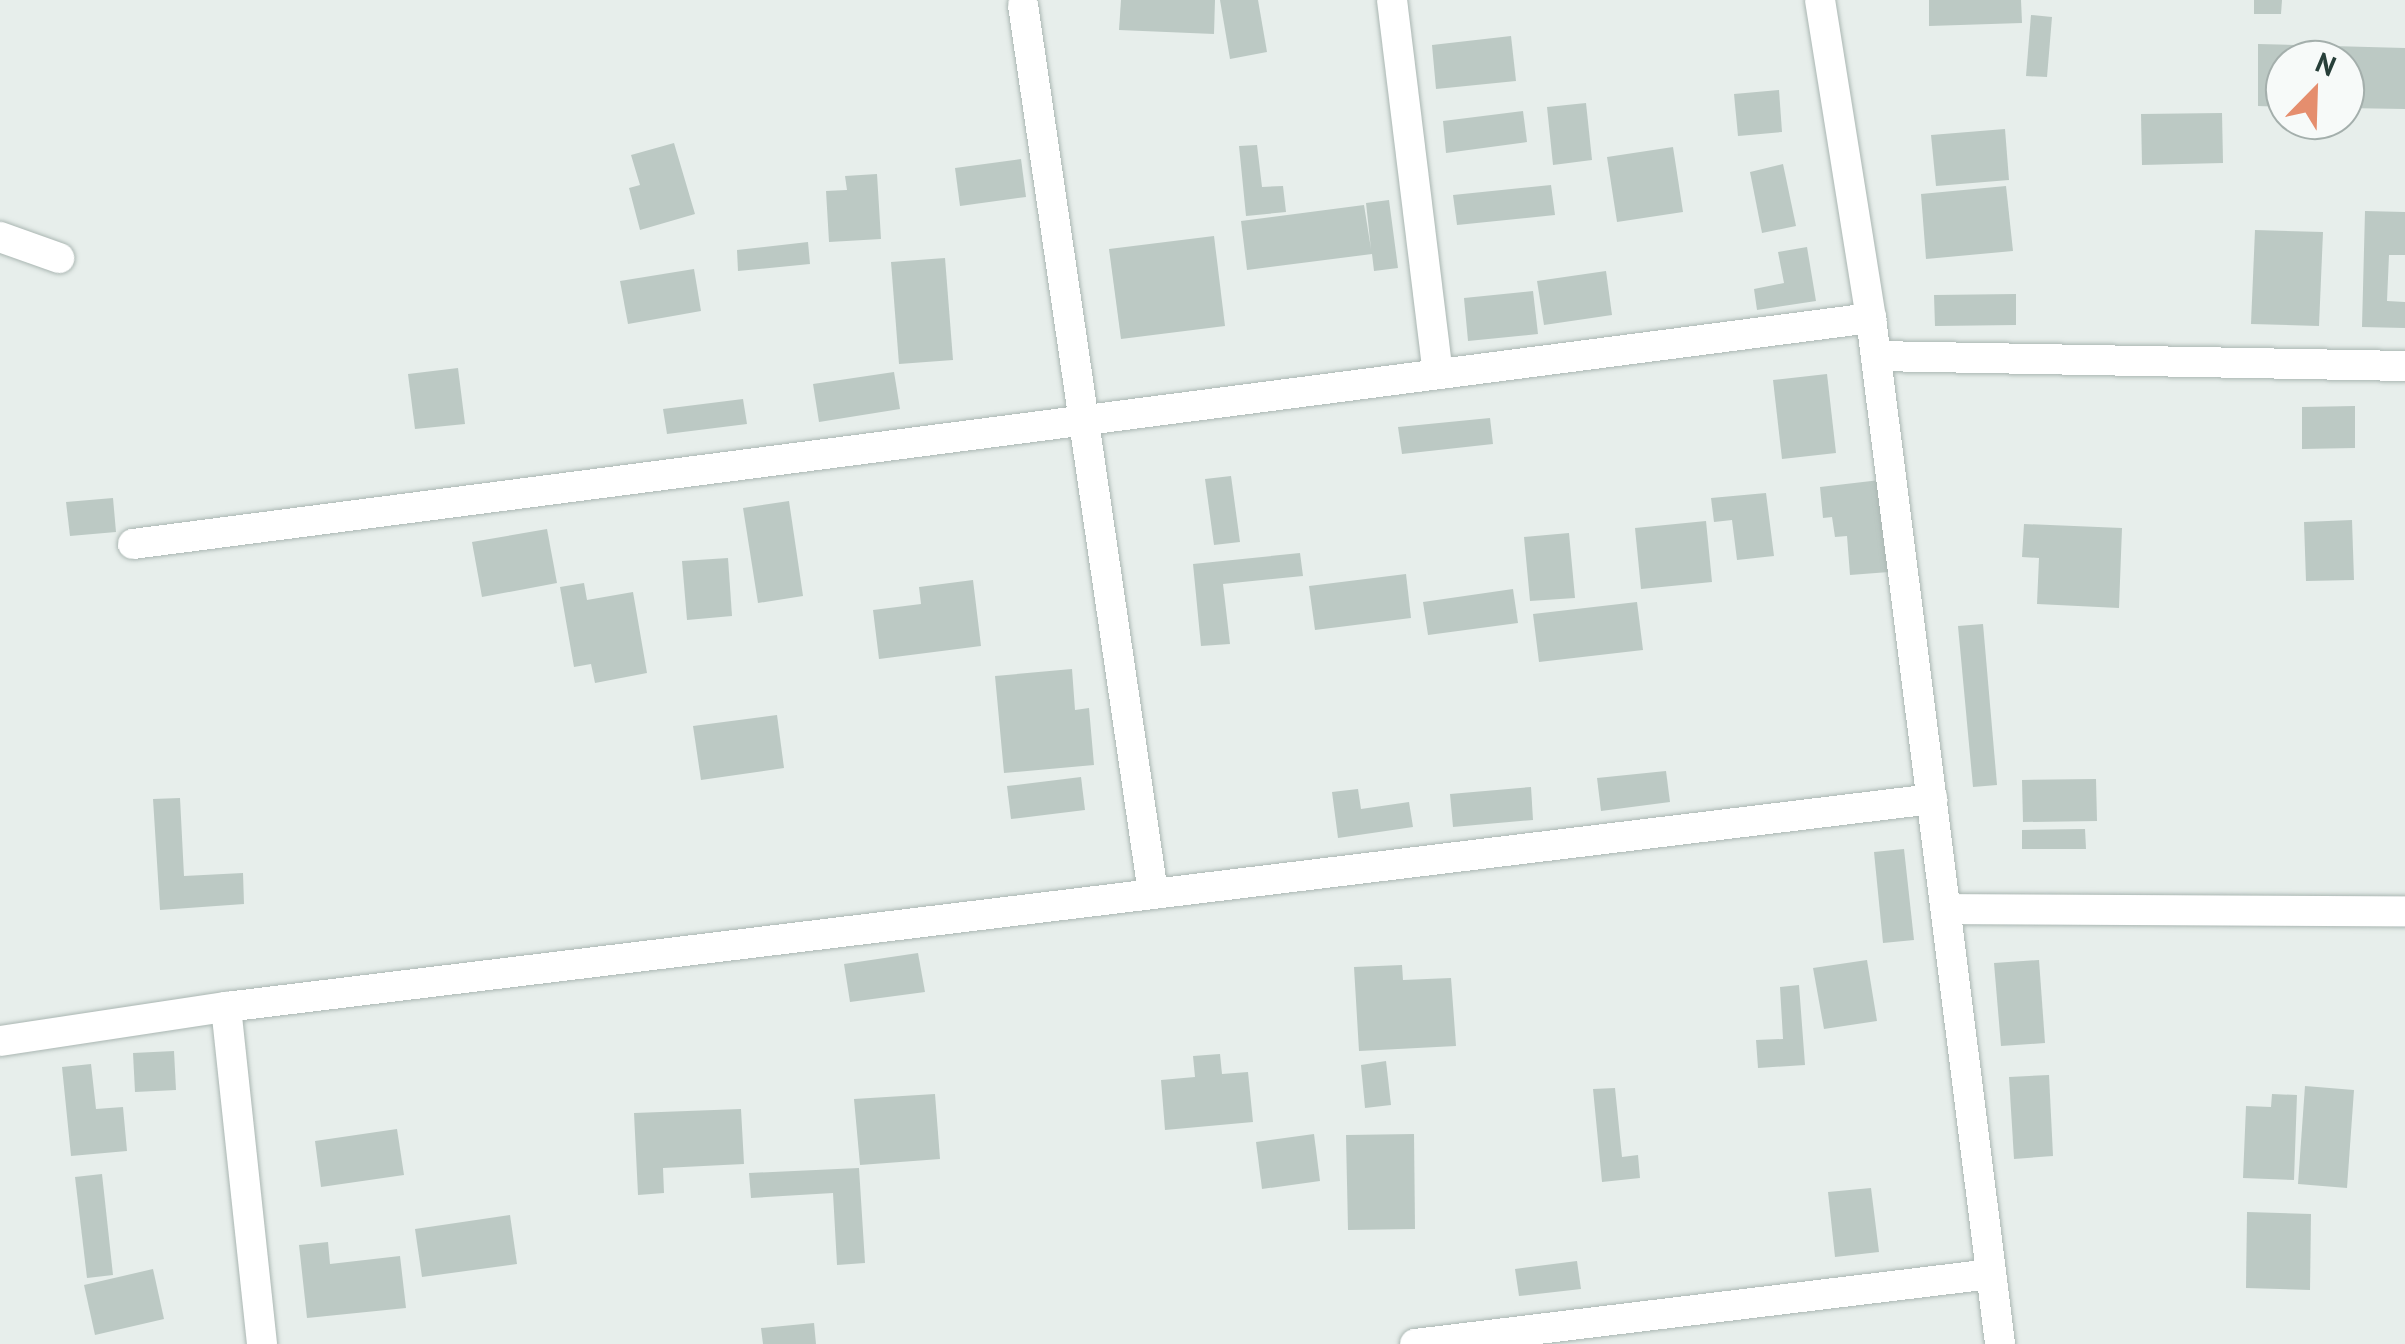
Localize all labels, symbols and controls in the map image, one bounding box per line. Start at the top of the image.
north arrow [2265,40,2365,140]
text: N [2310,43,2342,84]

